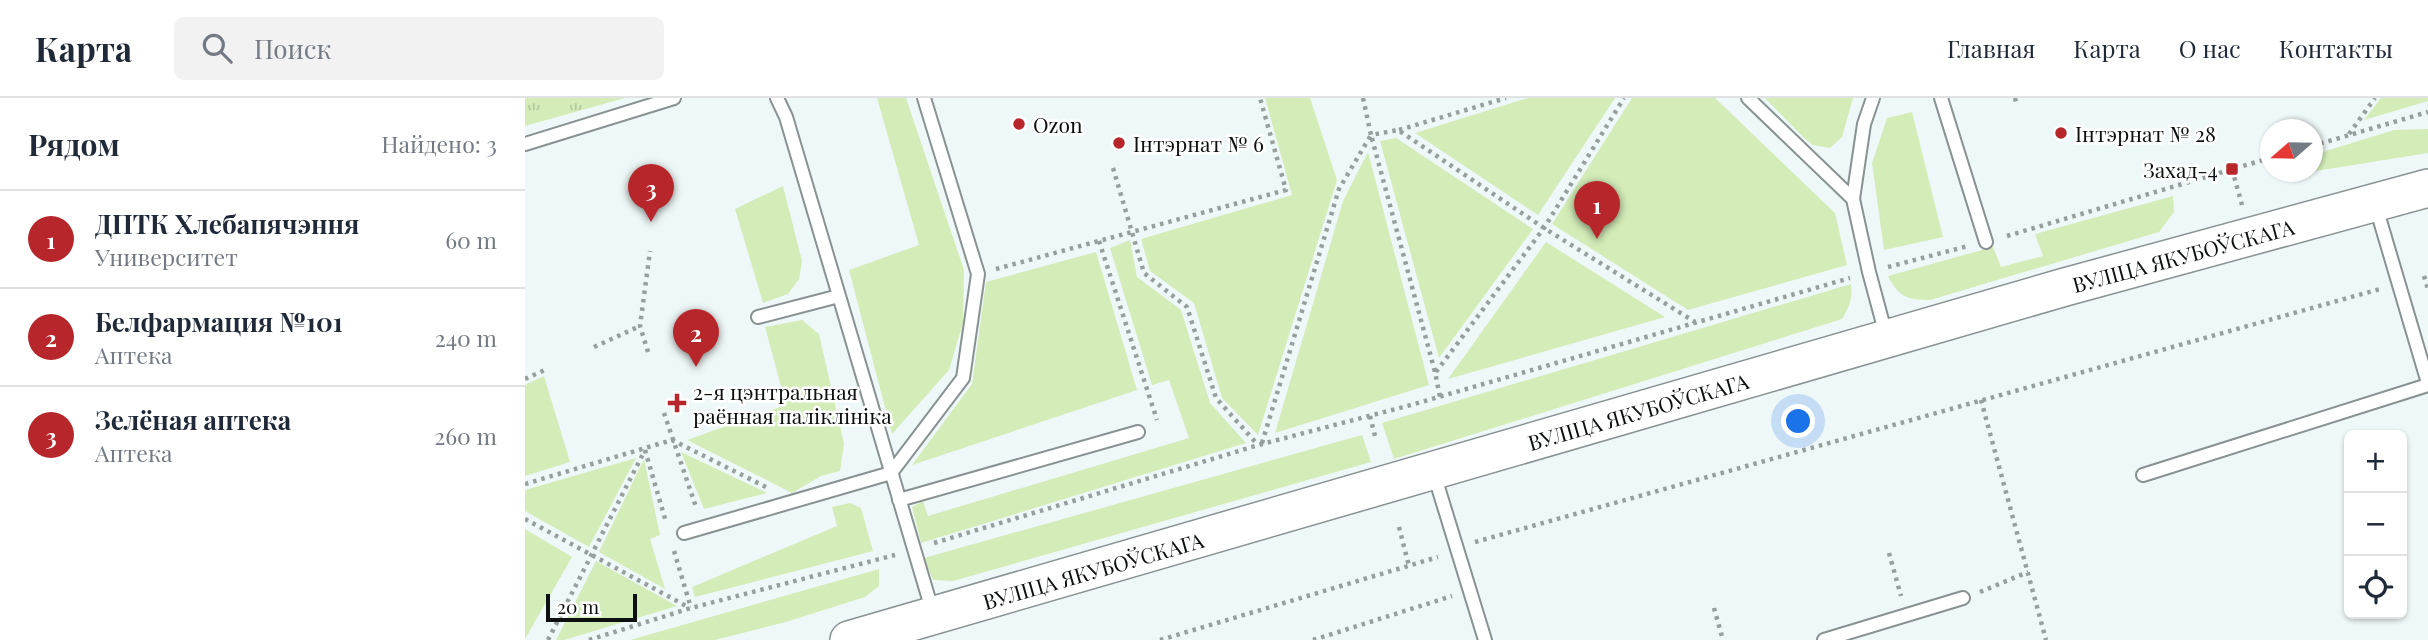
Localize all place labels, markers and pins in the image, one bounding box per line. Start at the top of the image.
place label: Ozon [1033,110,1083,138]
marker: Ozon [1011,116,1027,132]
place label: Інтэрнат № 28 [2075,119,2216,147]
marker: Інтэрнат № 28 [2053,125,2069,141]
place label: Інтэрнат № 6 [1133,129,1264,157]
marker: Інтэрнат № 6 [1111,135,1127,151]
place label: Захад-4 [2143,155,2218,183]
marker: Захад-4 [2224,161,2240,177]
pin: 3 [628,164,674,222]
pin: 1 [1574,181,1620,239]
pin: 2 [673,309,719,367]
place label: 2-я цэнтральная раённая паліклініка [693,377,892,429]
marker: 2-я цэнтральная раённая паліклініка [667,393,687,413]

